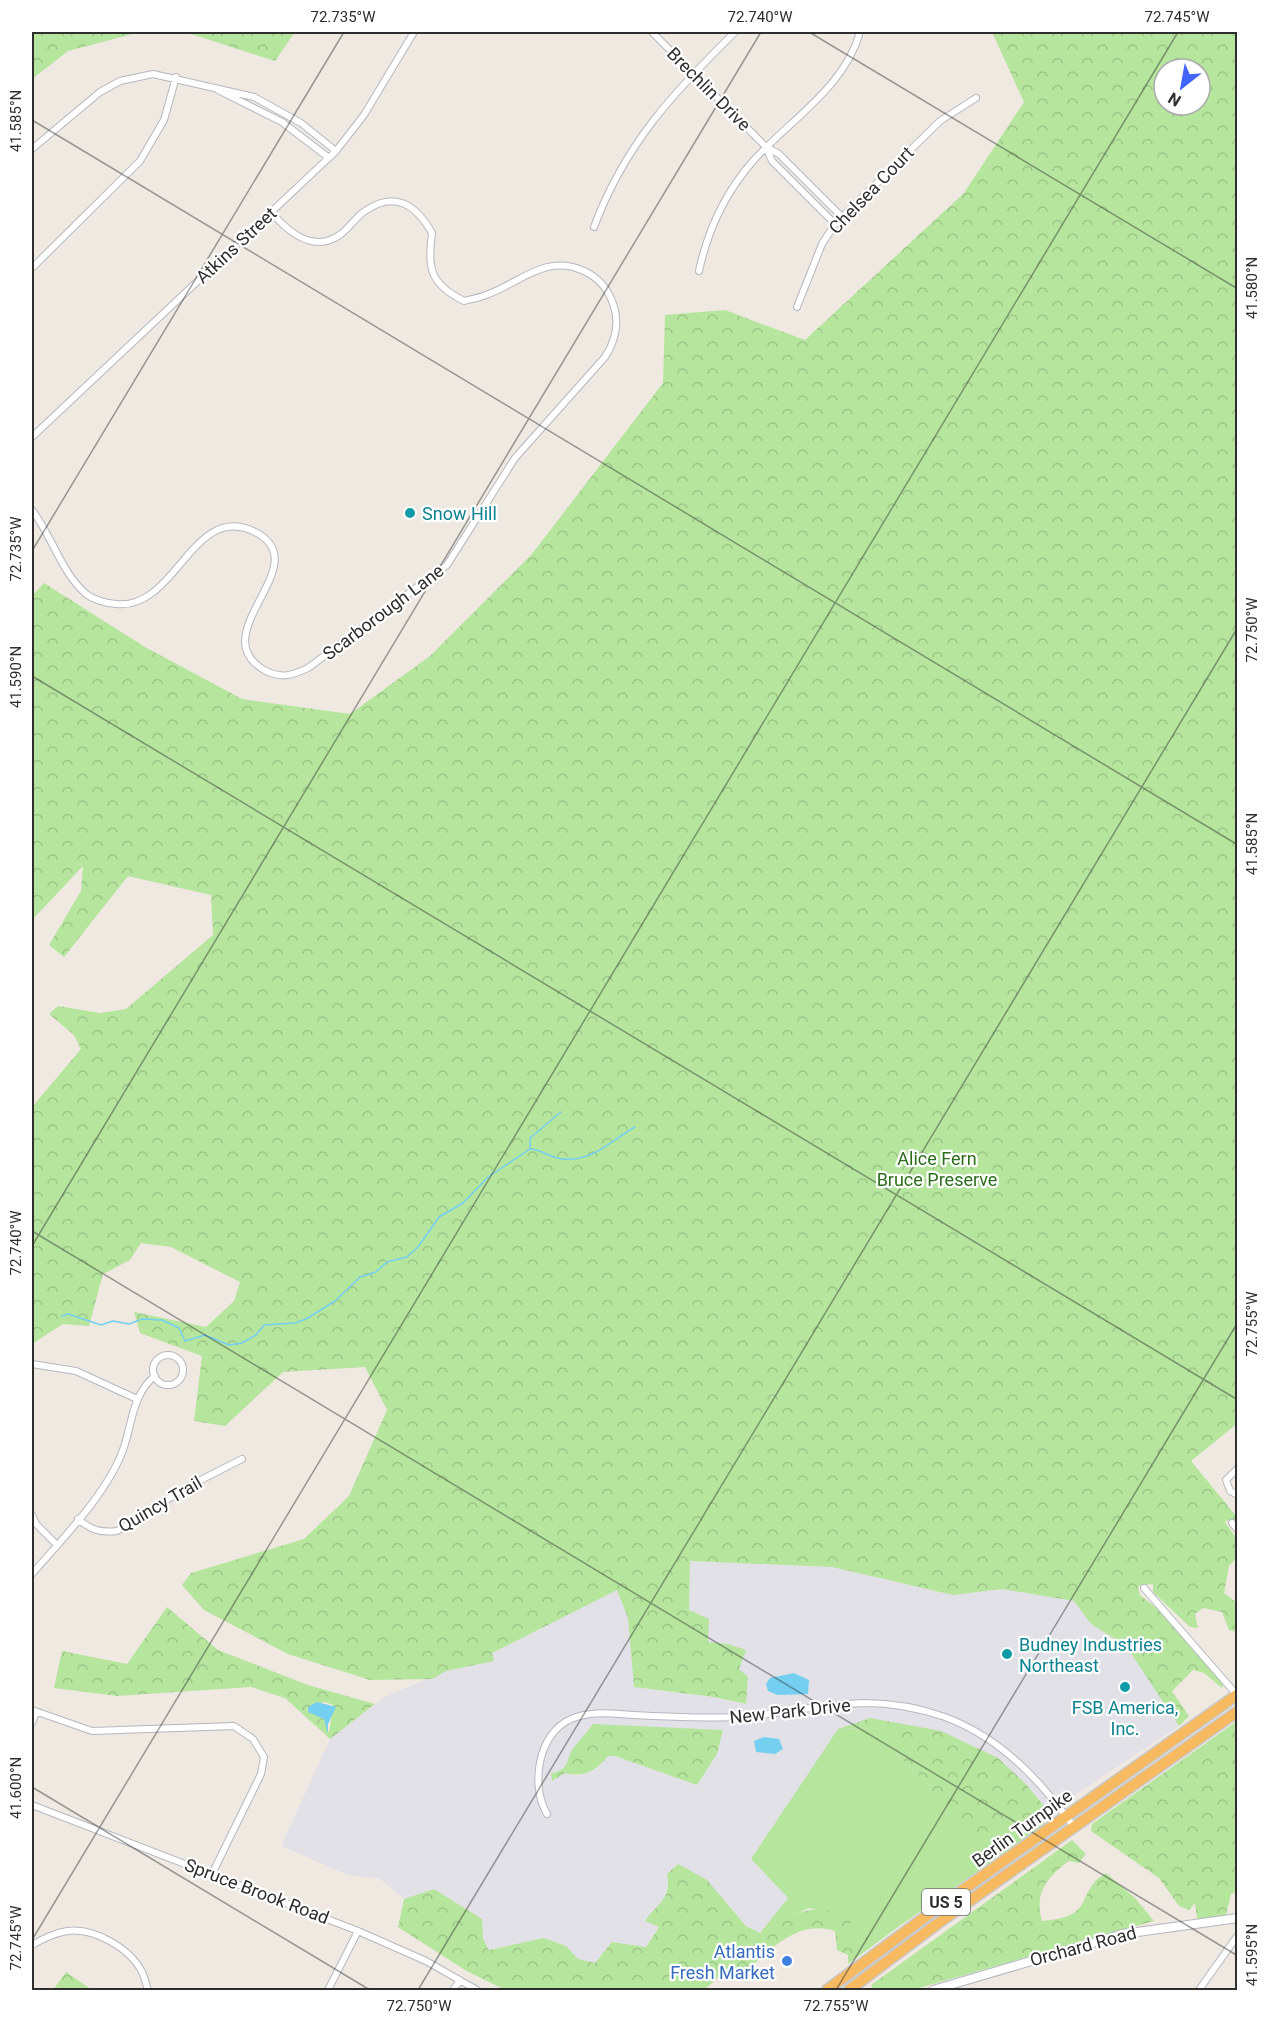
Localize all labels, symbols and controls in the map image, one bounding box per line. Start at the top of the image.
text: 72.735°W [310,8,376,26]
text: 72.740°W [727,8,793,26]
text: 72.745°W [1144,8,1210,26]
street label: Brechlin Drive [663,43,755,135]
north arrow [1152,57,1212,117]
text: N [1165,88,1184,110]
text: 41.585°N [7,90,25,152]
street label: Chelsea Court [824,142,918,238]
street label: Atkins Street [191,202,281,288]
text: 41.580°N [1243,257,1261,319]
place label: Snow Hill [422,503,497,524]
marker: Snow Hill [403,506,417,520]
text: 72.735°W [7,516,25,582]
street label: Scarborough Lane [318,560,448,664]
text: 72.750°W [1243,597,1261,663]
text: 41.590°N [7,646,25,708]
text: 41.585°N [1243,813,1261,875]
park label: Alice Fern Bruce Preserve [877,1148,997,1190]
text: 72.740°W [7,1210,25,1276]
text: 72.755°W [1243,1291,1261,1357]
street label: Quincy Trail [114,1472,206,1536]
place label: Budney Industries Northeast [1019,1634,1162,1676]
marker: Budney Industries Northeast [1000,1647,1014,1661]
marker: FSB America, Inc. [1118,1680,1132,1694]
street label: New Park Drive [728,1694,852,1728]
place label: FSB America, Inc. [1072,1697,1178,1739]
text: 41.600°N [7,1757,25,1819]
street label: Berlin Turnpike [968,1785,1076,1871]
street label: Spruce Brook Road [182,1854,332,1928]
road number: US 5 [922,1889,970,1915]
text: 72.745°W [7,1905,25,1971]
street label: Orchard Road [1027,1922,1139,1970]
text: 41.595°N [1243,1924,1261,1986]
place label: Atlantis Fresh Market [670,1941,775,1983]
marker: Atlantis Fresh Market [780,1954,794,1968]
text: 72.750°W [386,1997,452,2015]
text: 72.755°W [803,1997,869,2015]

